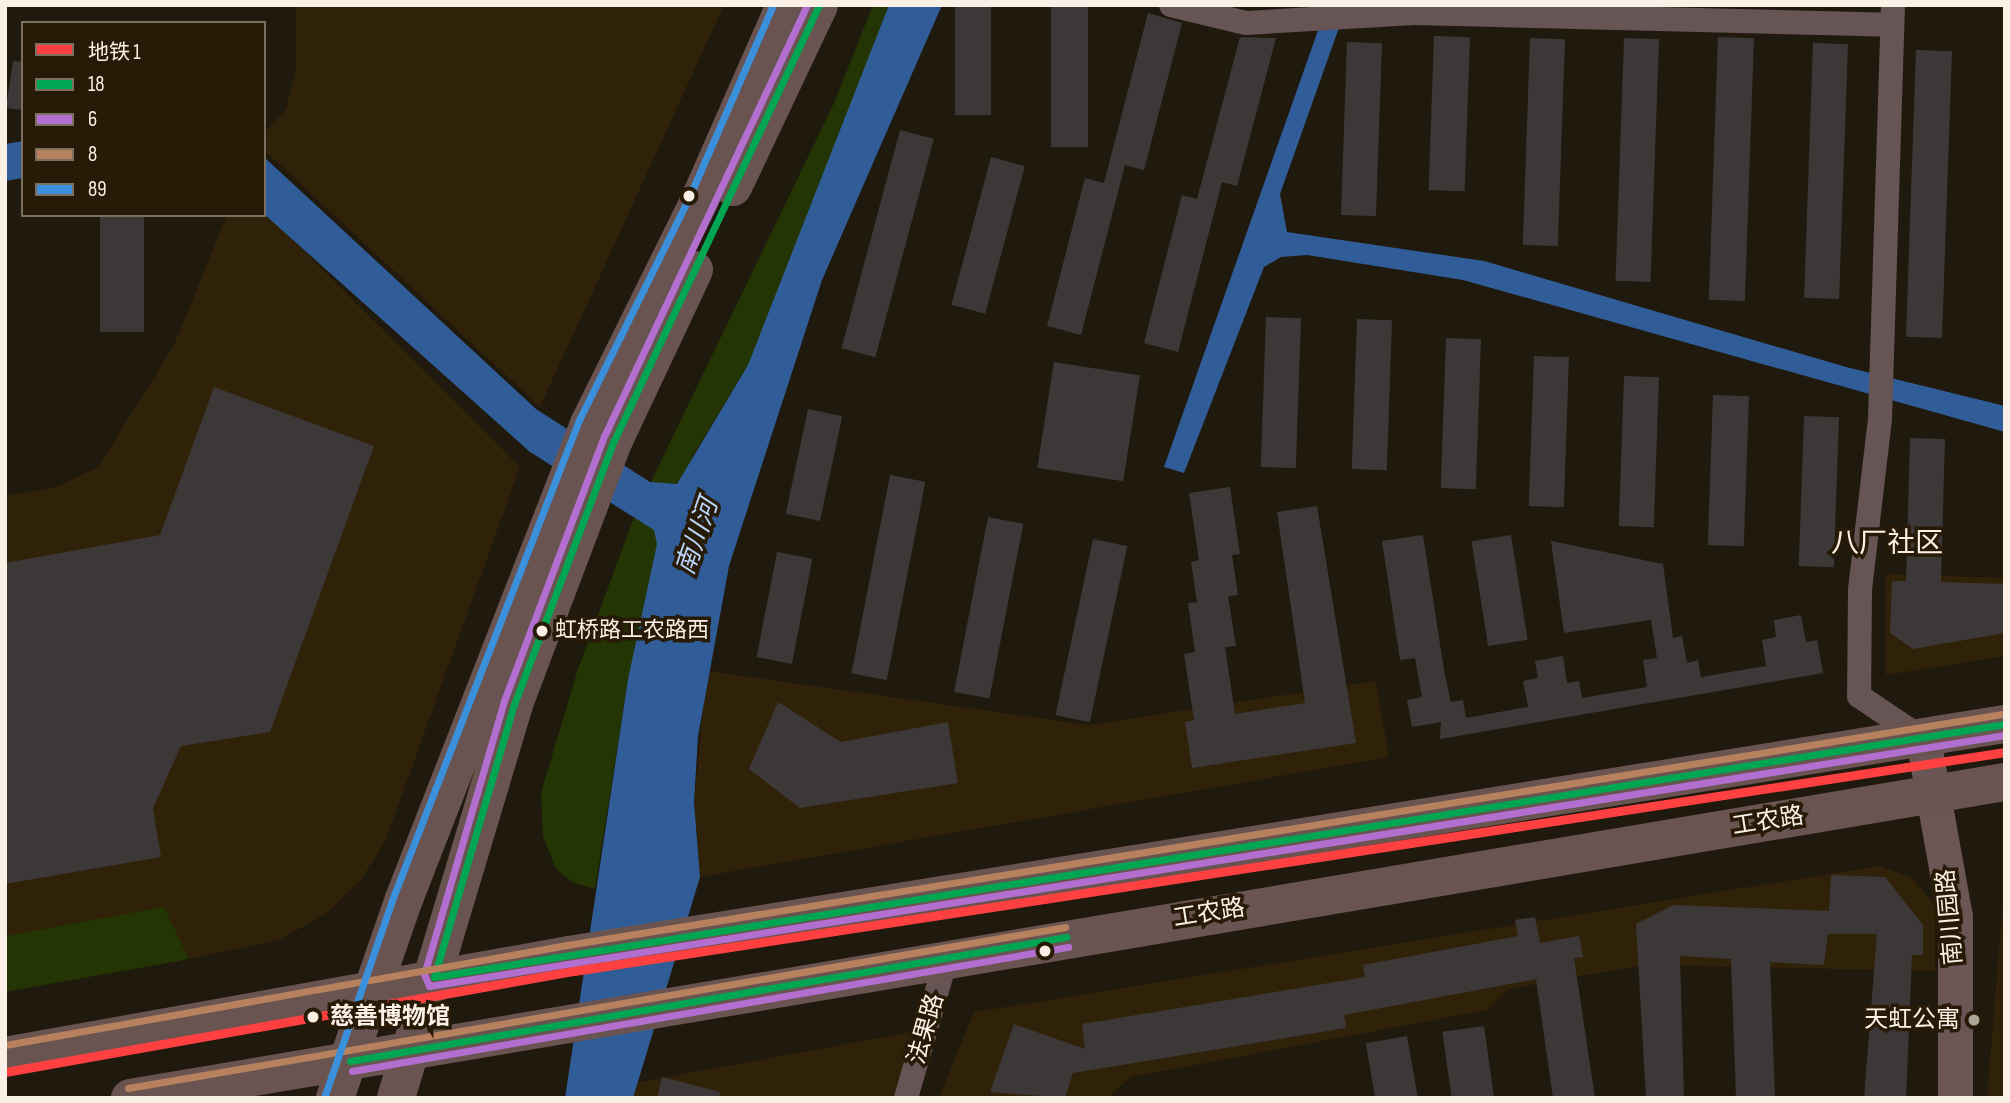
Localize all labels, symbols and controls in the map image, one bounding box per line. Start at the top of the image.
legend [21,21,266,217]
text: 地铁 1 [88,40,141,65]
text: 18 [88,72,105,97]
text: 6 [88,107,97,132]
text: 8 [88,142,97,167]
text: 89 [88,177,107,202]
unlabelled marker [682,189,696,203]
water label: 南川河 [671,495,725,579]
district label: 八厂社区 [1831,527,1943,561]
place label: 虹桥路工农路西 [555,618,709,644]
marker: 虹桥路工农路西 [535,624,549,638]
street label: 工农路 [1730,801,1806,841]
street label: 南川园路 [1931,868,1969,966]
street label: 工农路 [1171,893,1247,933]
unlabelled marker [1038,944,1052,958]
street label: 法果路 [902,990,950,1068]
place label: 慈善博物馆 [330,1003,450,1031]
marker: 慈善博物馆 [302,1006,324,1028]
place label: 天虹公寓 [1864,1006,1960,1034]
marker: 天虹公寓 [1966,1012,1982,1028]

